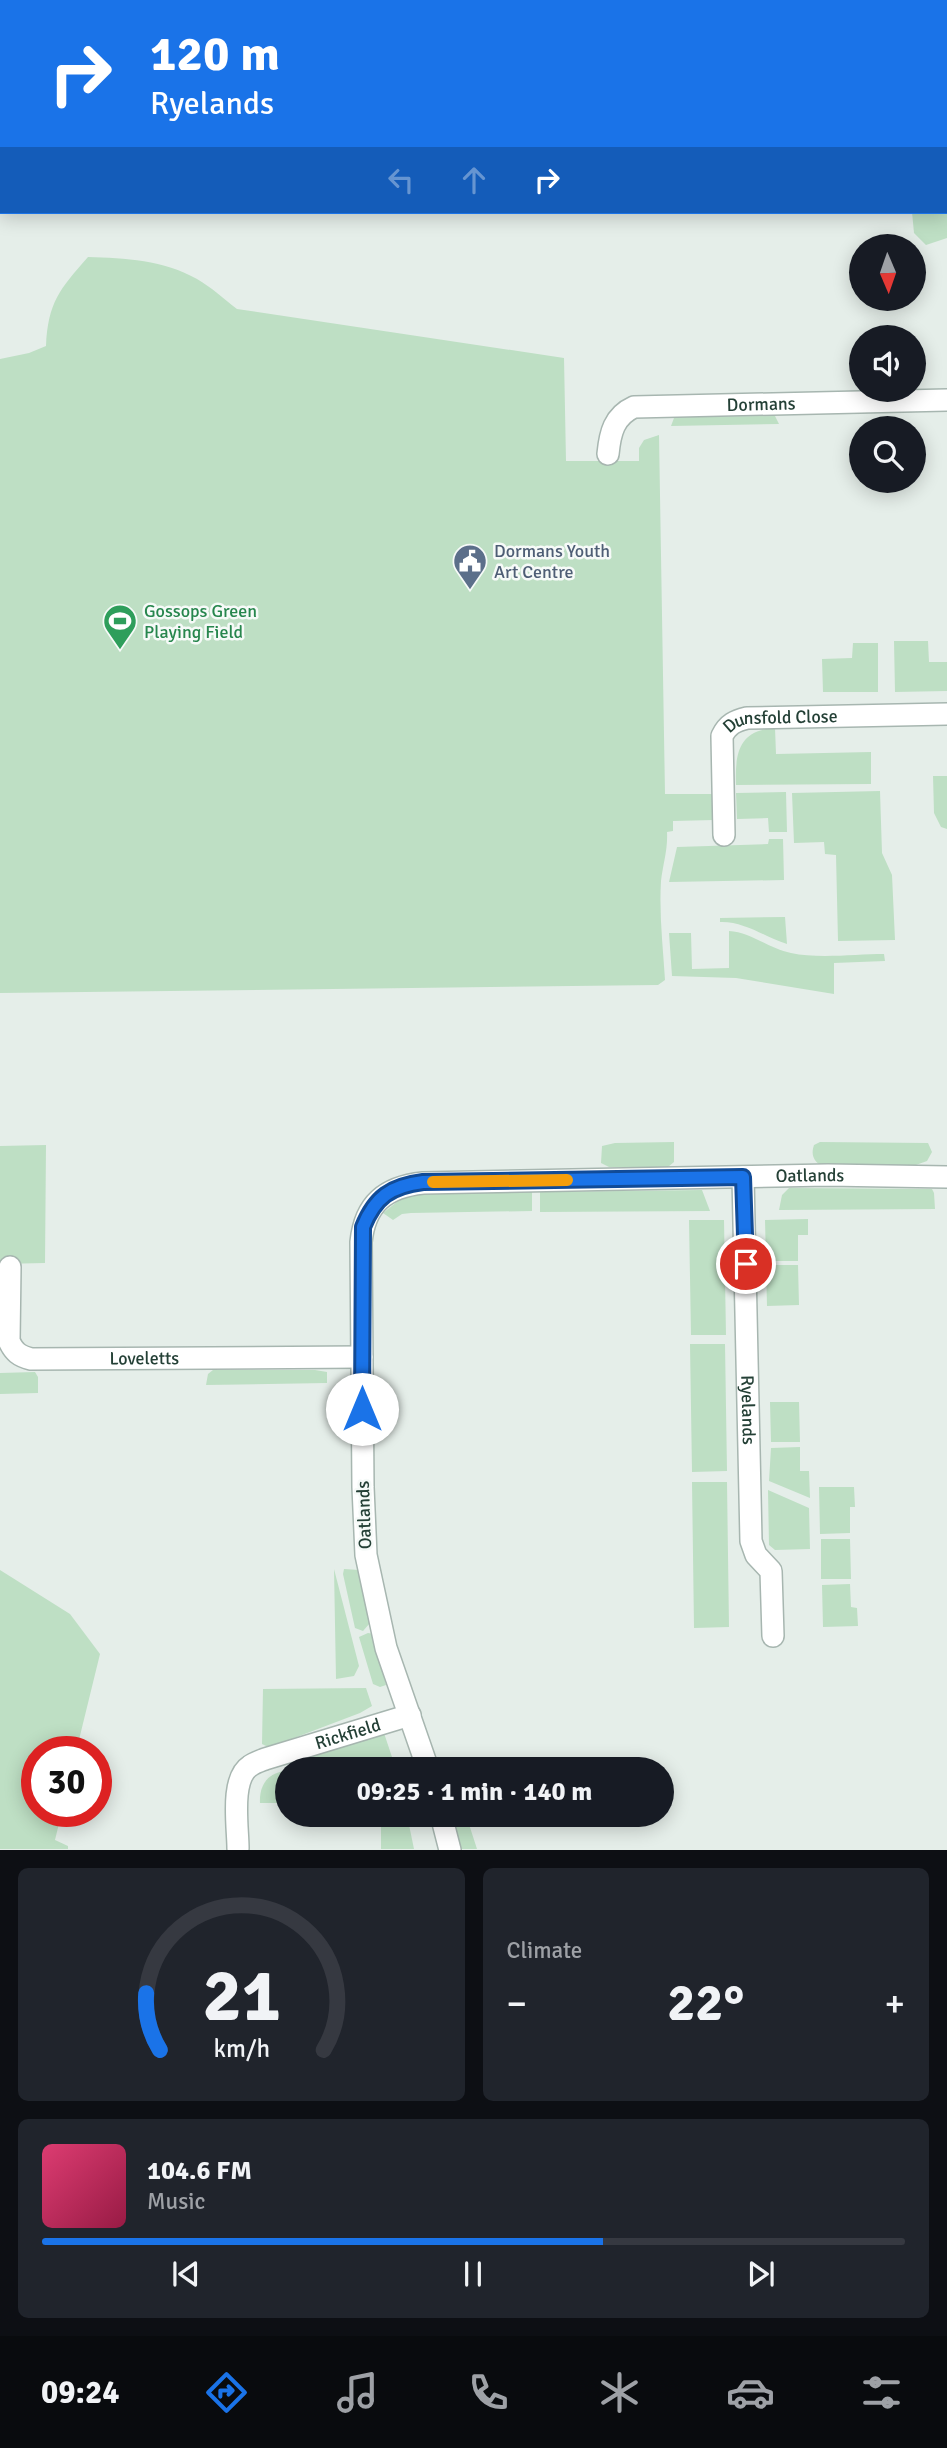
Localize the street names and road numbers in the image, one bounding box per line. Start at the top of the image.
street label: Dormans [726,392,796,416]
street label: Dunsfold Close [718,705,838,738]
street label: Oatlands [776,1164,845,1187]
street label: Loveletts [109,1347,179,1370]
street label: Ryelands [736,1375,760,1445]
street label: Oatlands [352,1480,376,1550]
street label: Rickfield [312,1714,383,1754]

